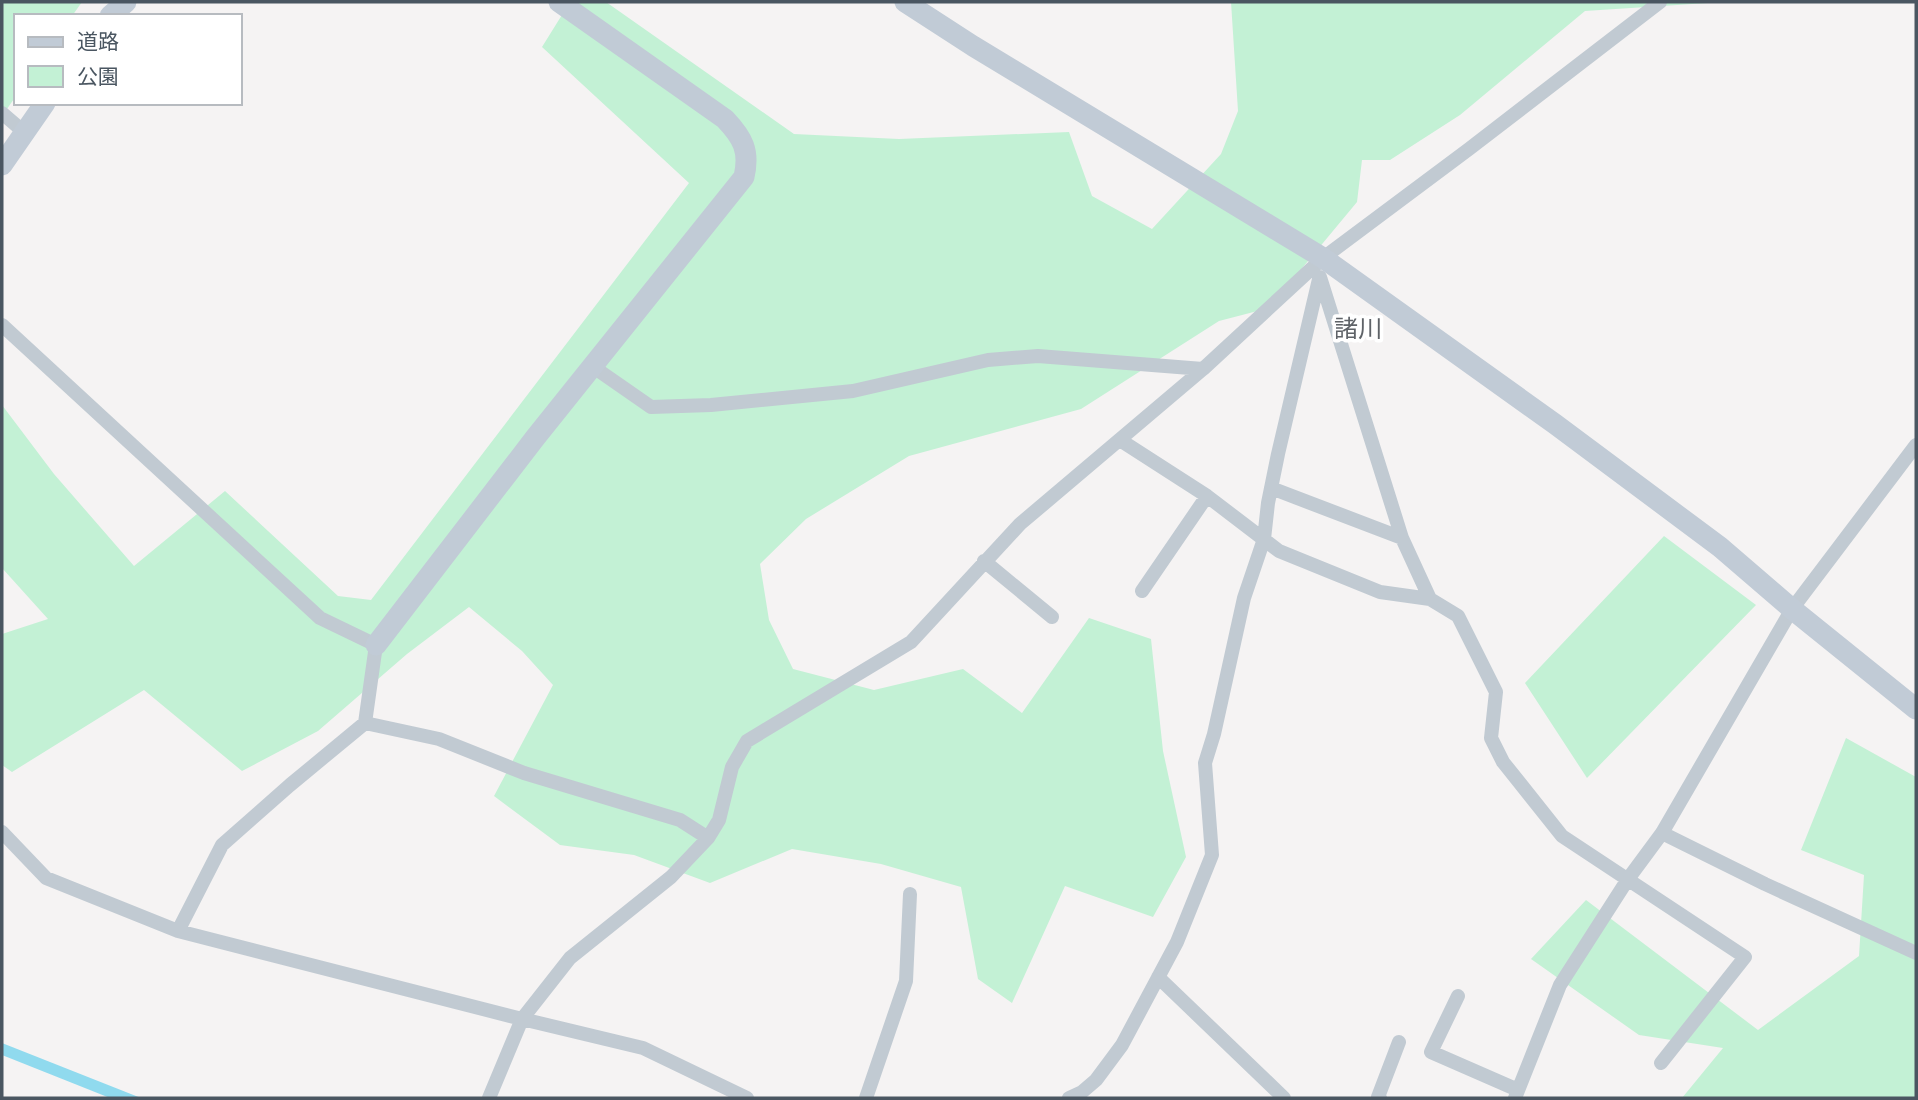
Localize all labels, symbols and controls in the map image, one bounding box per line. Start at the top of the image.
legend [14,14,242,105]
text: 道路 [77,29,119,55]
text: 公園 [77,64,119,90]
district label: 諸川 [1334,314,1382,344]

